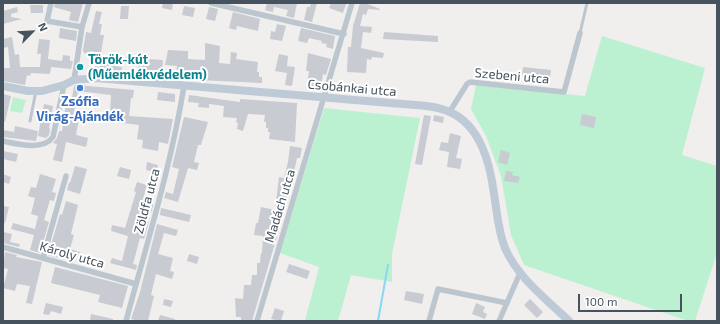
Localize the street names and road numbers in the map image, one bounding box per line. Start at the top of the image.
street label: Szebeni utca [474,65,550,87]
street label: Csobánkai utca [307,76,397,100]
street label: Zöldfa utca [131,167,163,235]
street label: Madách utca [261,167,299,245]
street label: Károly utca [38,238,106,272]

